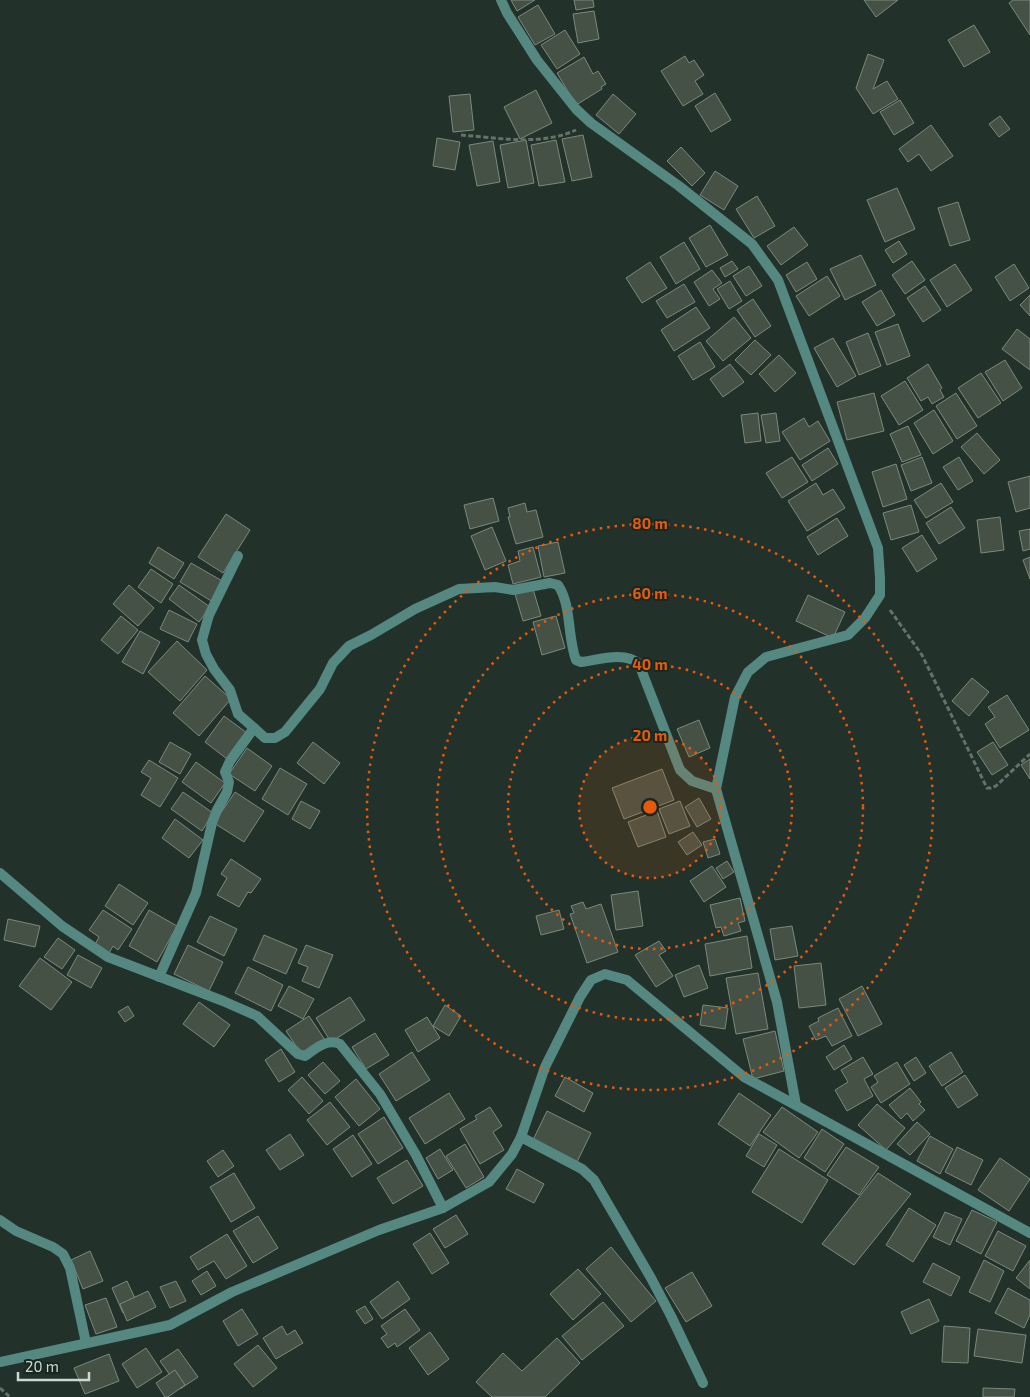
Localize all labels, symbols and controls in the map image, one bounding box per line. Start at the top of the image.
text: 80 m [632,514,668,532]
text: 60 m [633,584,667,602]
text: 40 m [632,655,668,673]
text: 20 m [633,726,667,744]
centre of rings [641,798,659,816]
scale bar [18,1350,89,1382]
text: 20 m [25,1357,59,1375]

